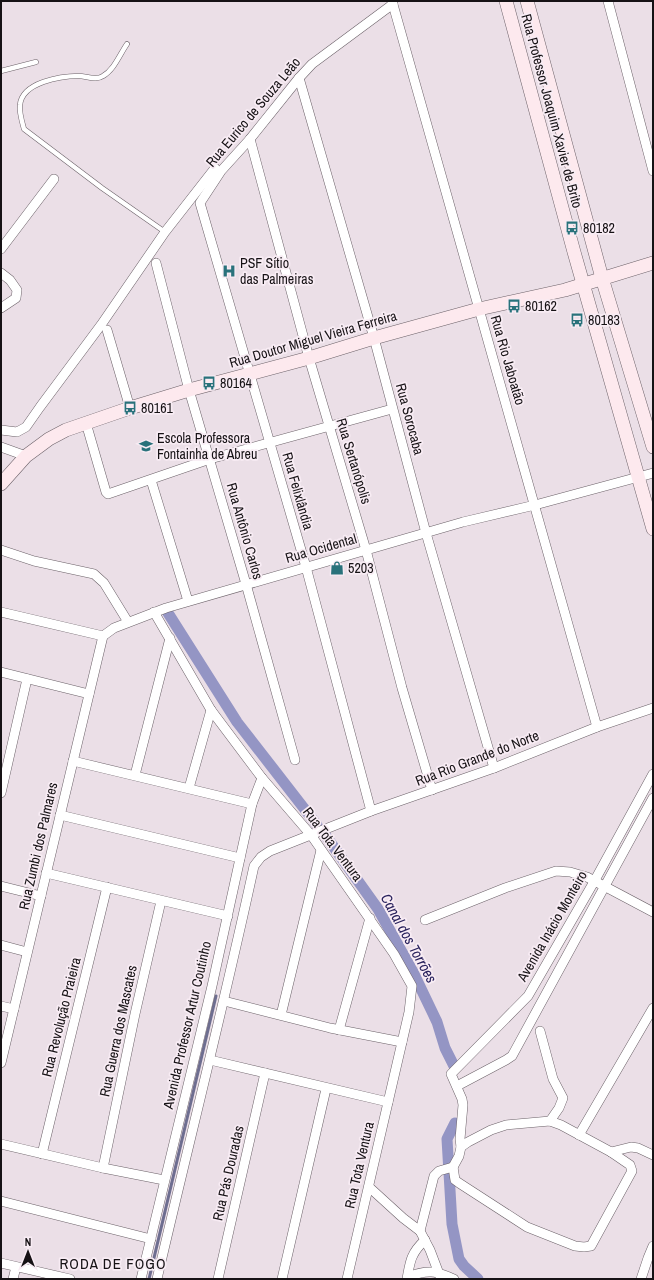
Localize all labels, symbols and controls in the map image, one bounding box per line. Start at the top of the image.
street label: Rua Professor Joaquim Xavier de Brito [517,12,587,210]
street label: Rua Eurico de Souza Leão [202,53,304,171]
place label: 80182 [583,219,615,237]
bus stop icon: 80182 [564,220,580,236]
place label: PSF Sítio das Palmeiras [240,254,314,288]
hospital icon: PSF Sítio das Palmeiras [221,263,237,279]
place label: 80162 [525,297,557,315]
bus stop icon: 80162 [506,298,522,314]
street label: Rua Doutor Miguel Vieira Ferreira [227,306,399,372]
place label: 80183 [588,311,620,329]
bus stop icon: 80183 [569,312,585,328]
street label: Rua Rio Jaboatão [487,313,529,407]
place label: 80164 [220,374,253,392]
bus stop icon: 80164 [201,375,217,391]
street label: Rua Sorocaba [392,381,428,457]
place label: 80161 [141,399,174,417]
bus stop icon: 80161 [122,400,138,416]
street label: Rua Sertanópolis [332,416,376,506]
place label: Escola Professora Fontainha de Abreu [157,429,257,463]
school or university icon: Escola Professora Fontainha de Abreu [138,438,154,454]
street label: Rua Felixlândia [278,450,318,532]
street label: Rua Antônio Carlos [223,481,267,582]
street label: Rua Ocidental [283,529,359,567]
place label: 5203 [348,559,374,577]
shop icon: 5203 [329,560,345,576]
street label: Rua Rio Grande do Norte [413,726,541,790]
street label: Rua Zumbi dos Palmares [15,780,61,911]
street label: Rua Tota Ventura [299,803,367,885]
street label: Avenida Inácio Monteiro [512,867,591,985]
water label: Canal dos Torrões [376,890,442,986]
street label: Avenida Professor Artur Coutinho [159,939,215,1112]
street label: Rua Revolução Praieira [37,955,85,1079]
street label: Rua Guerra dos Mascates [95,963,141,1098]
street label: Rua Tota Ventura [340,1119,378,1210]
street label: Rua Pás Douradas [208,1123,248,1222]
north arrow [8,1232,48,1272]
text: N [25,1235,31,1249]
district label: RODA DE FOGO [59,1253,167,1274]

